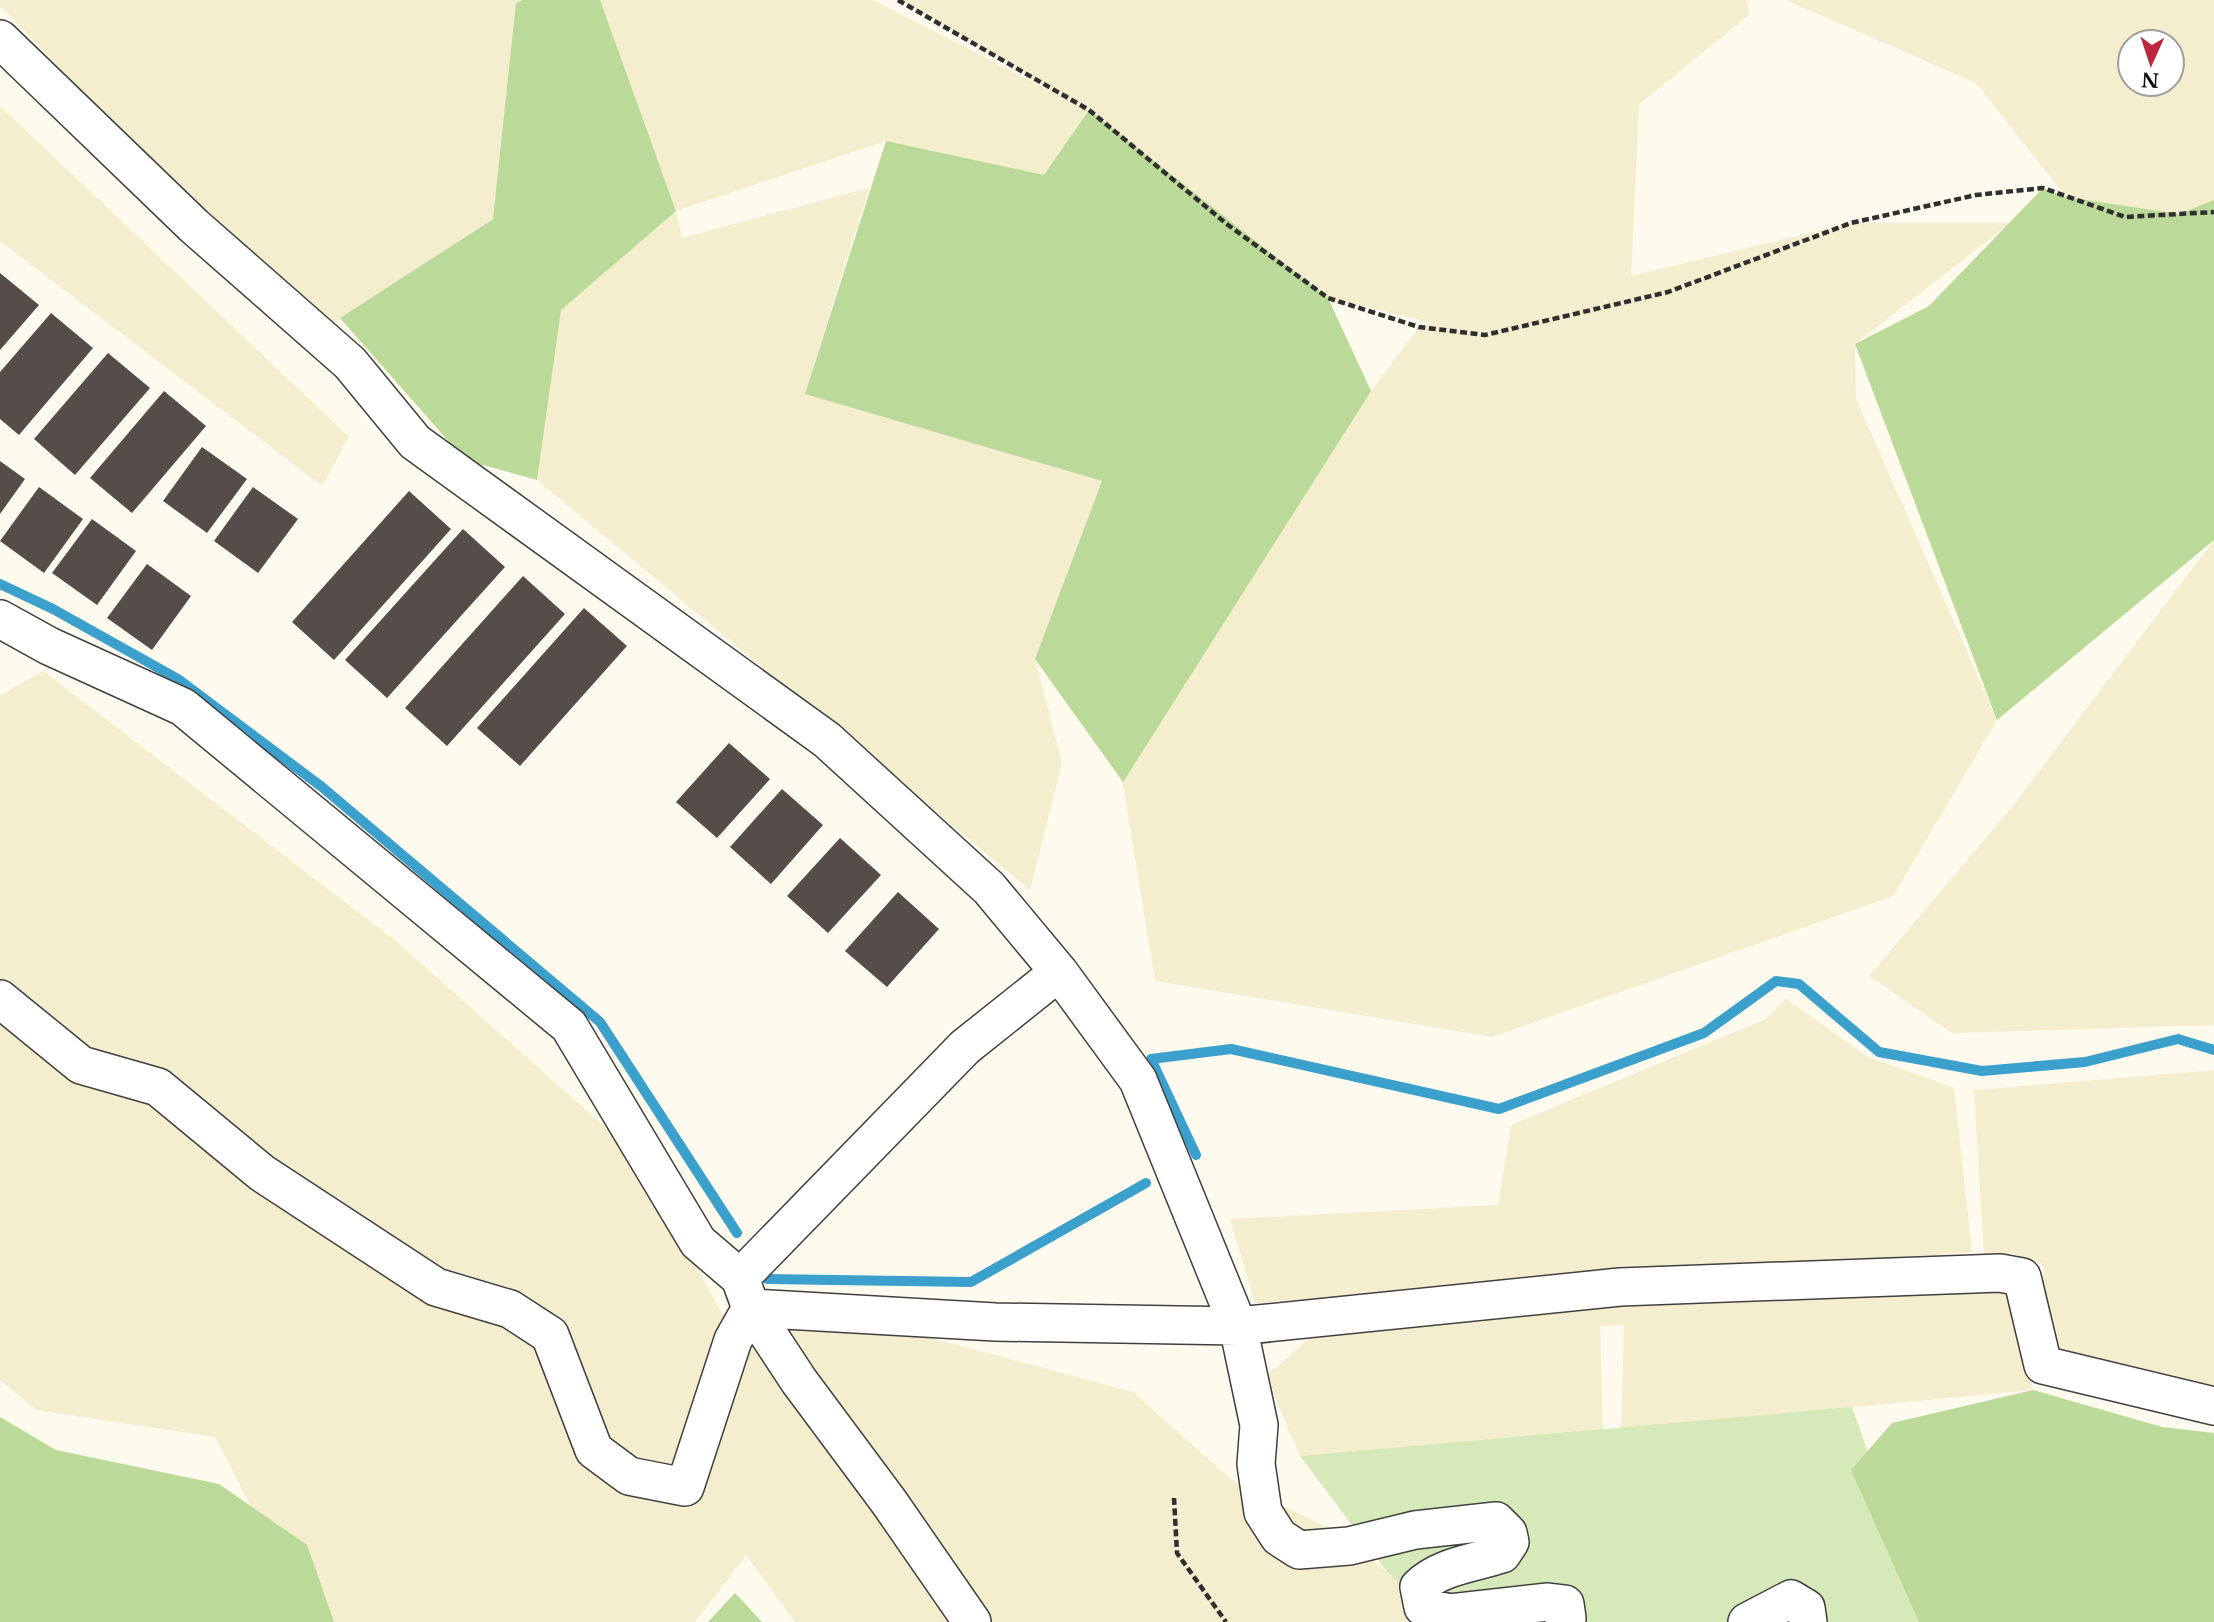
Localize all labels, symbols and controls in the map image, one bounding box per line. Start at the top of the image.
north arrow [2116,28,2186,98]
text: N [2140,68,2160,91]

